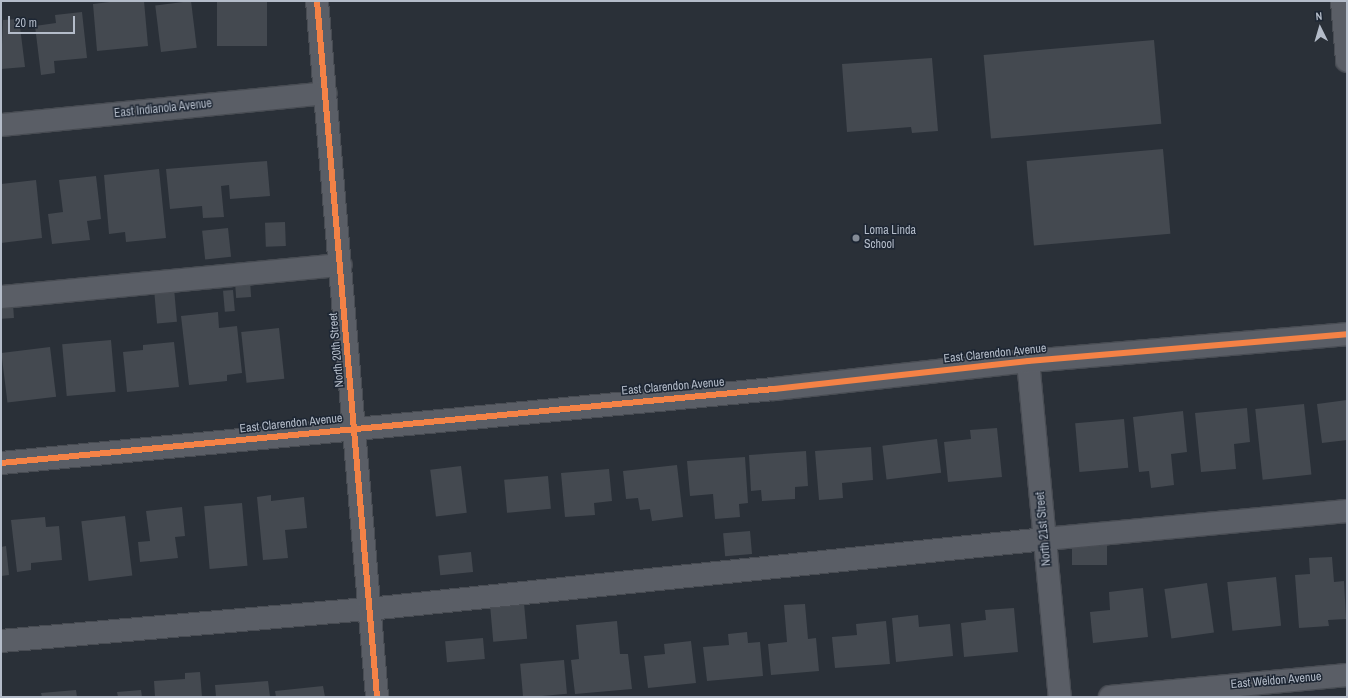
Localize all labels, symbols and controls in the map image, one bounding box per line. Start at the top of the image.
scale bar [10,8,77,34]
north arrow [1300,8,1340,48]
text: N [1315,9,1323,23]
text: 20 m [15,15,37,31]
street label: East Indianola Avenue [113,97,213,121]
place label: Loma Linda School [864,224,916,252]
marker: Loma Linda School [851,233,861,243]
street label: North 20th Street [327,312,347,388]
street label: East Clarendon Avenue [943,341,1047,367]
street label: East Clarendon Avenue [621,375,725,399]
street label: East Clarendon Avenue [239,411,343,437]
street label: North 21st Street [1034,491,1054,567]
street label: East Weldon Avenue [1230,670,1322,692]

